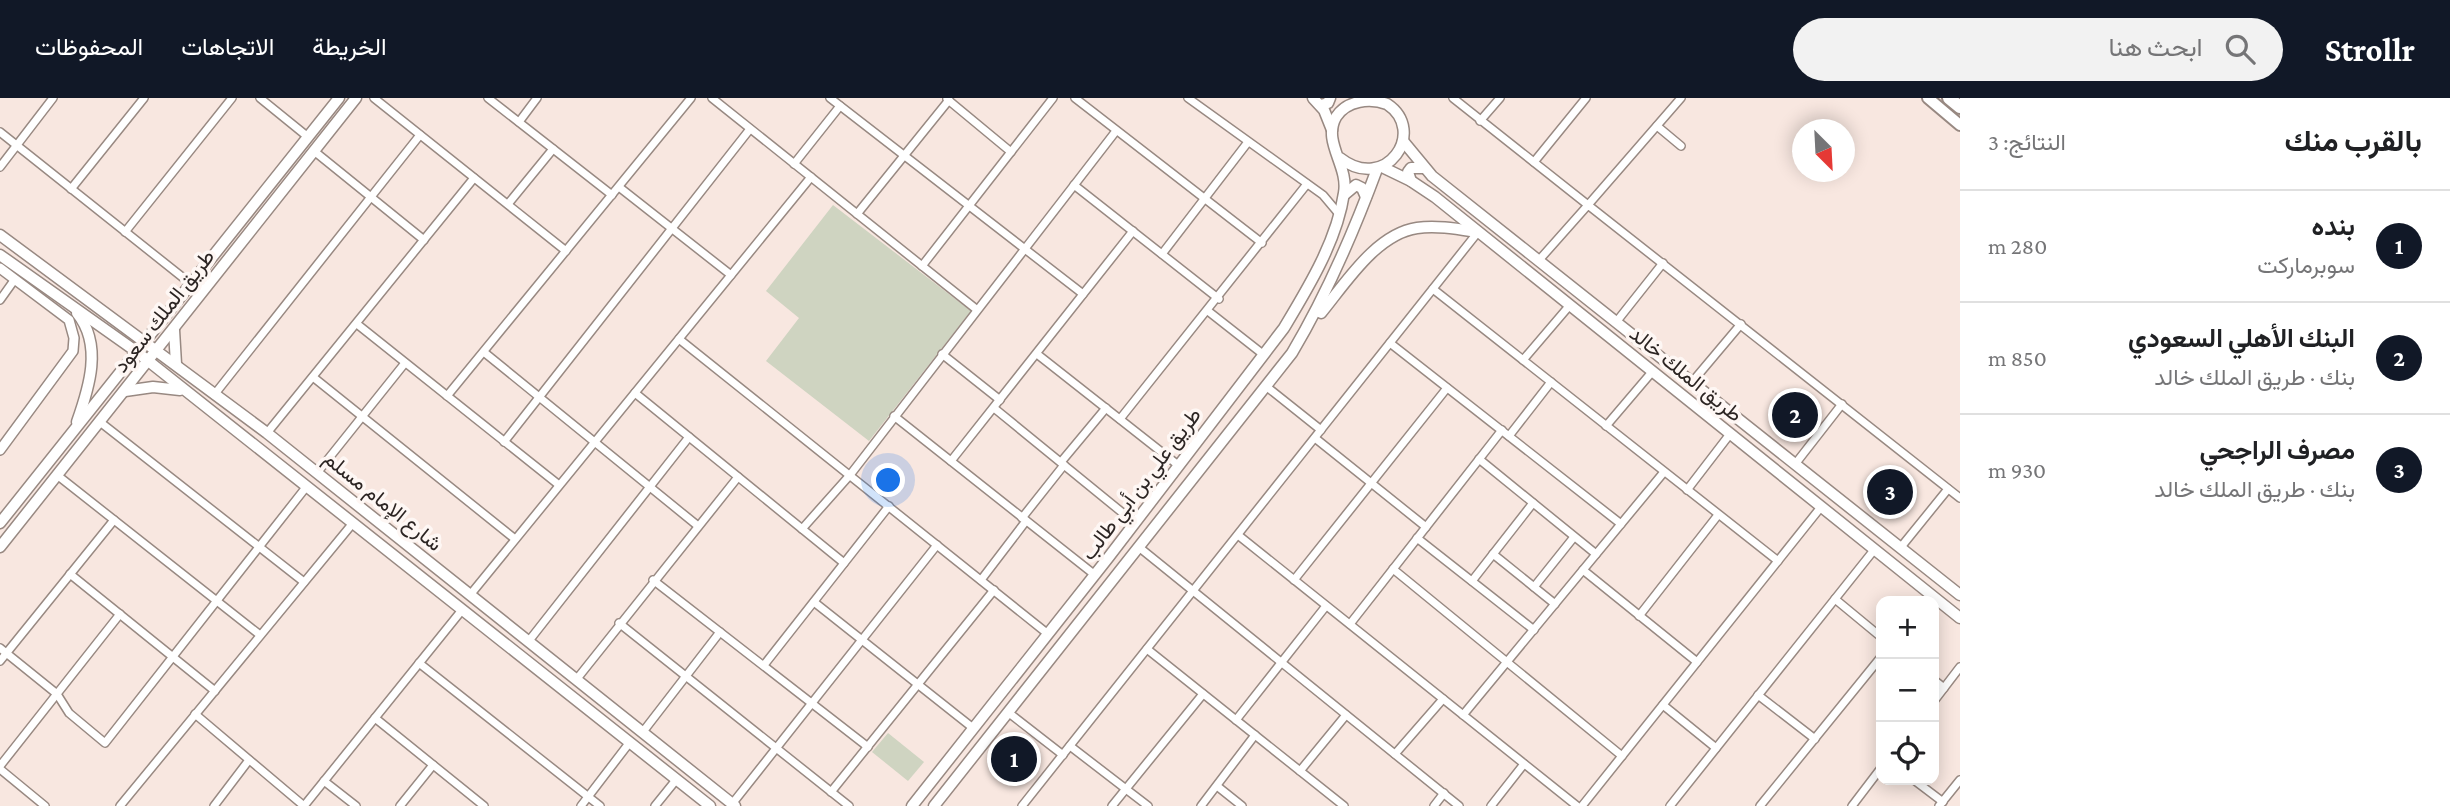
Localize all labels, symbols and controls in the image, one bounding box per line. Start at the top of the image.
search box [1793,18,2283,81]
icon: search [2221,30,2259,68]
text: Strollr [2325,31,2415,68]
text: المحفوظات [35,33,143,60]
text: الاتجاهات [181,33,274,60]
text: الخريطة [312,33,387,60]
text: ابحث هنا [2109,33,2203,62]
north arrow [1792,119,1855,182]
text: بالقرب منك [2285,124,2422,157]
text: النتائج: 3 [1988,129,2066,155]
text: بنده [2312,212,2355,241]
text: 280 m [1988,233,2047,259]
text: 1 [2395,233,2403,259]
street label: طريق الملك سعود [109,245,220,378]
text: سوبرماركت [2257,252,2355,278]
street label: طريق الملك خالد [1624,321,1747,428]
text: البنك الأهلي السعودي [2128,324,2355,353]
text: 850 m [1988,345,2047,371]
text: 2 [2393,345,2405,371]
text: بنك · طريق الملك خالد [2154,364,2355,390]
pin: 2 [1772,389,1818,441]
street label: طريق علي بن أبي طالب [1076,403,1210,568]
text: مصرف الراجحي [2200,436,2355,465]
street label: شارع الإمام مسلم [318,446,447,558]
text: 930 m [1988,457,2046,483]
text: 3 [2393,457,2405,483]
your location [871,463,905,497]
pin: 3 [1867,466,1913,518]
text: بنك · طريق الملك خالد [2154,476,2355,502]
map controls [1876,596,1939,785]
button: + [1876,596,1939,659]
button: − [1876,659,1939,722]
button: locate [1876,722,1939,785]
pin: 1 [991,733,1037,785]

